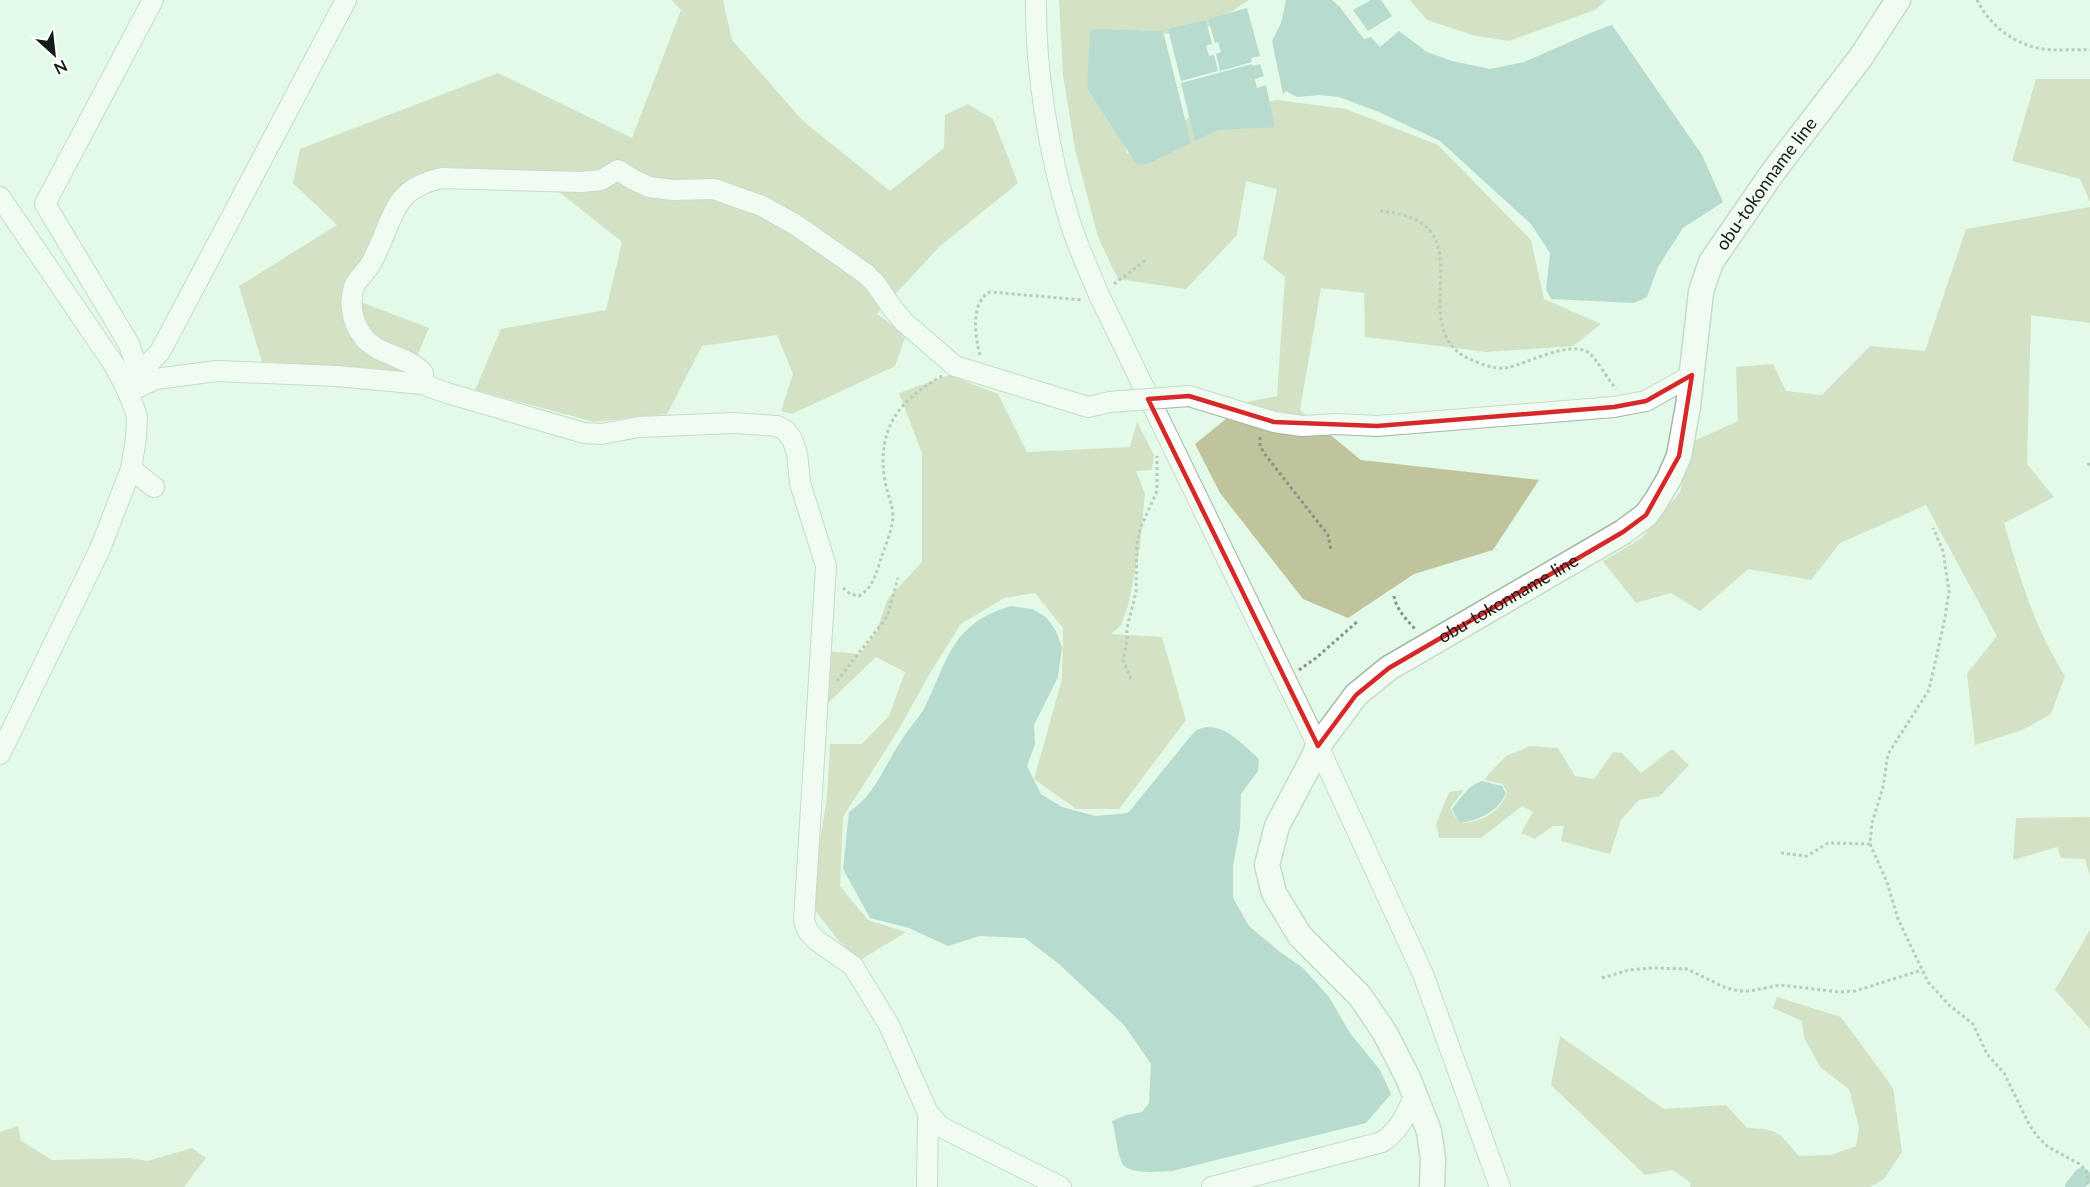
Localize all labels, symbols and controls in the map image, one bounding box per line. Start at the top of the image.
north arrow [24,24,84,84]
text: N [51,57,71,79]
street label: obu-tokonname line [1710,112,1821,254]
street label: obu-tokonname line [1434,548,1582,647]

